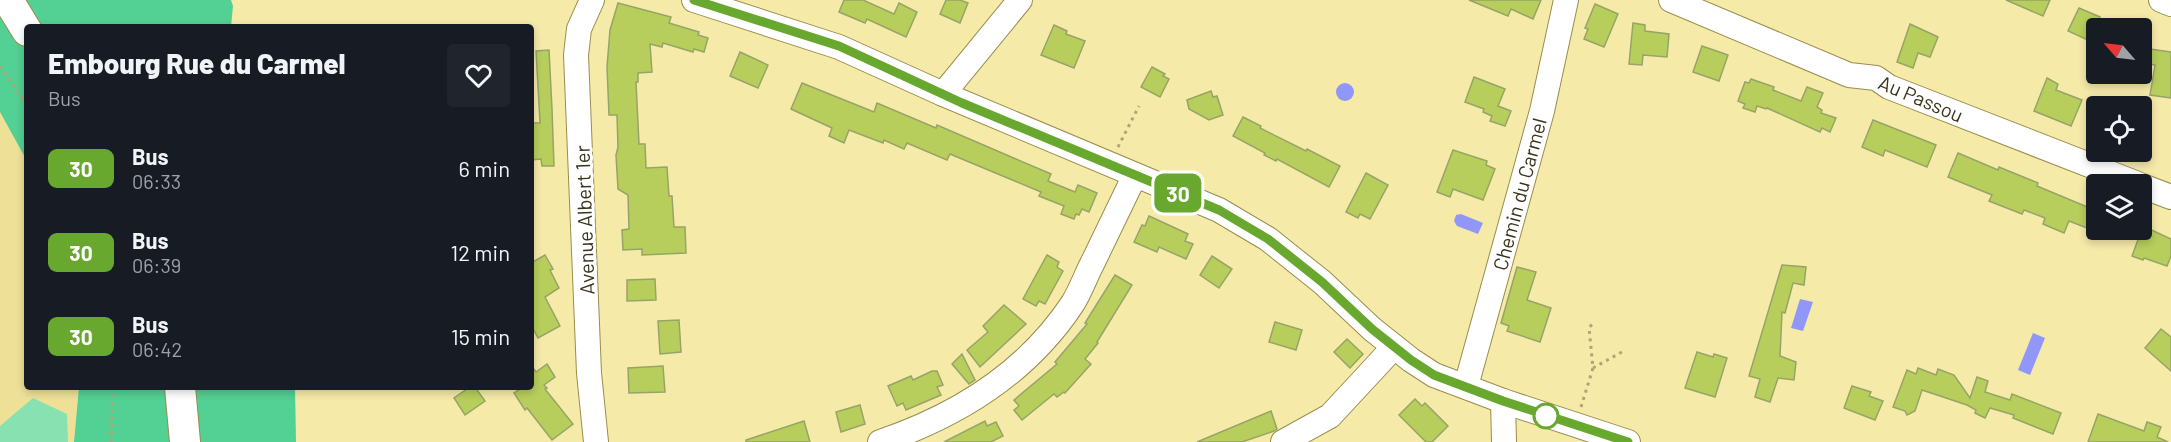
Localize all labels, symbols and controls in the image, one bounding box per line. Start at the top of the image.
north arrow [2086,18,2152,84]
map controls [2086,18,2152,240]
button: heart [447,44,510,107]
text: Embourg Rue du Carmel [48,46,346,80]
street label: Au Passou [1875,69,1967,127]
text: Bus [48,86,81,110]
button: locate [2086,96,2152,162]
street label: Chemin du Carmel [1487,115,1551,273]
text: Bus [132,143,169,169]
street label: Avenue Albert 1er [569,145,599,295]
text: 6 min [459,155,510,181]
text: 30 [69,156,93,181]
text: 06:33 [132,169,181,193]
line badge: 30 [1151,174,1205,212]
button: layers [2086,174,2152,240]
text: 30 [1166,181,1190,206]
text: Bus [132,227,169,253]
text: 12 min [450,239,510,265]
text: 30 [69,240,93,265]
text: 06:39 [132,253,181,277]
text: Bus [132,311,169,337]
text: 15 min [451,323,510,349]
text: 30 [69,324,93,349]
text: 06:42 [132,337,182,361]
unlabelled marker [1533,403,1559,429]

